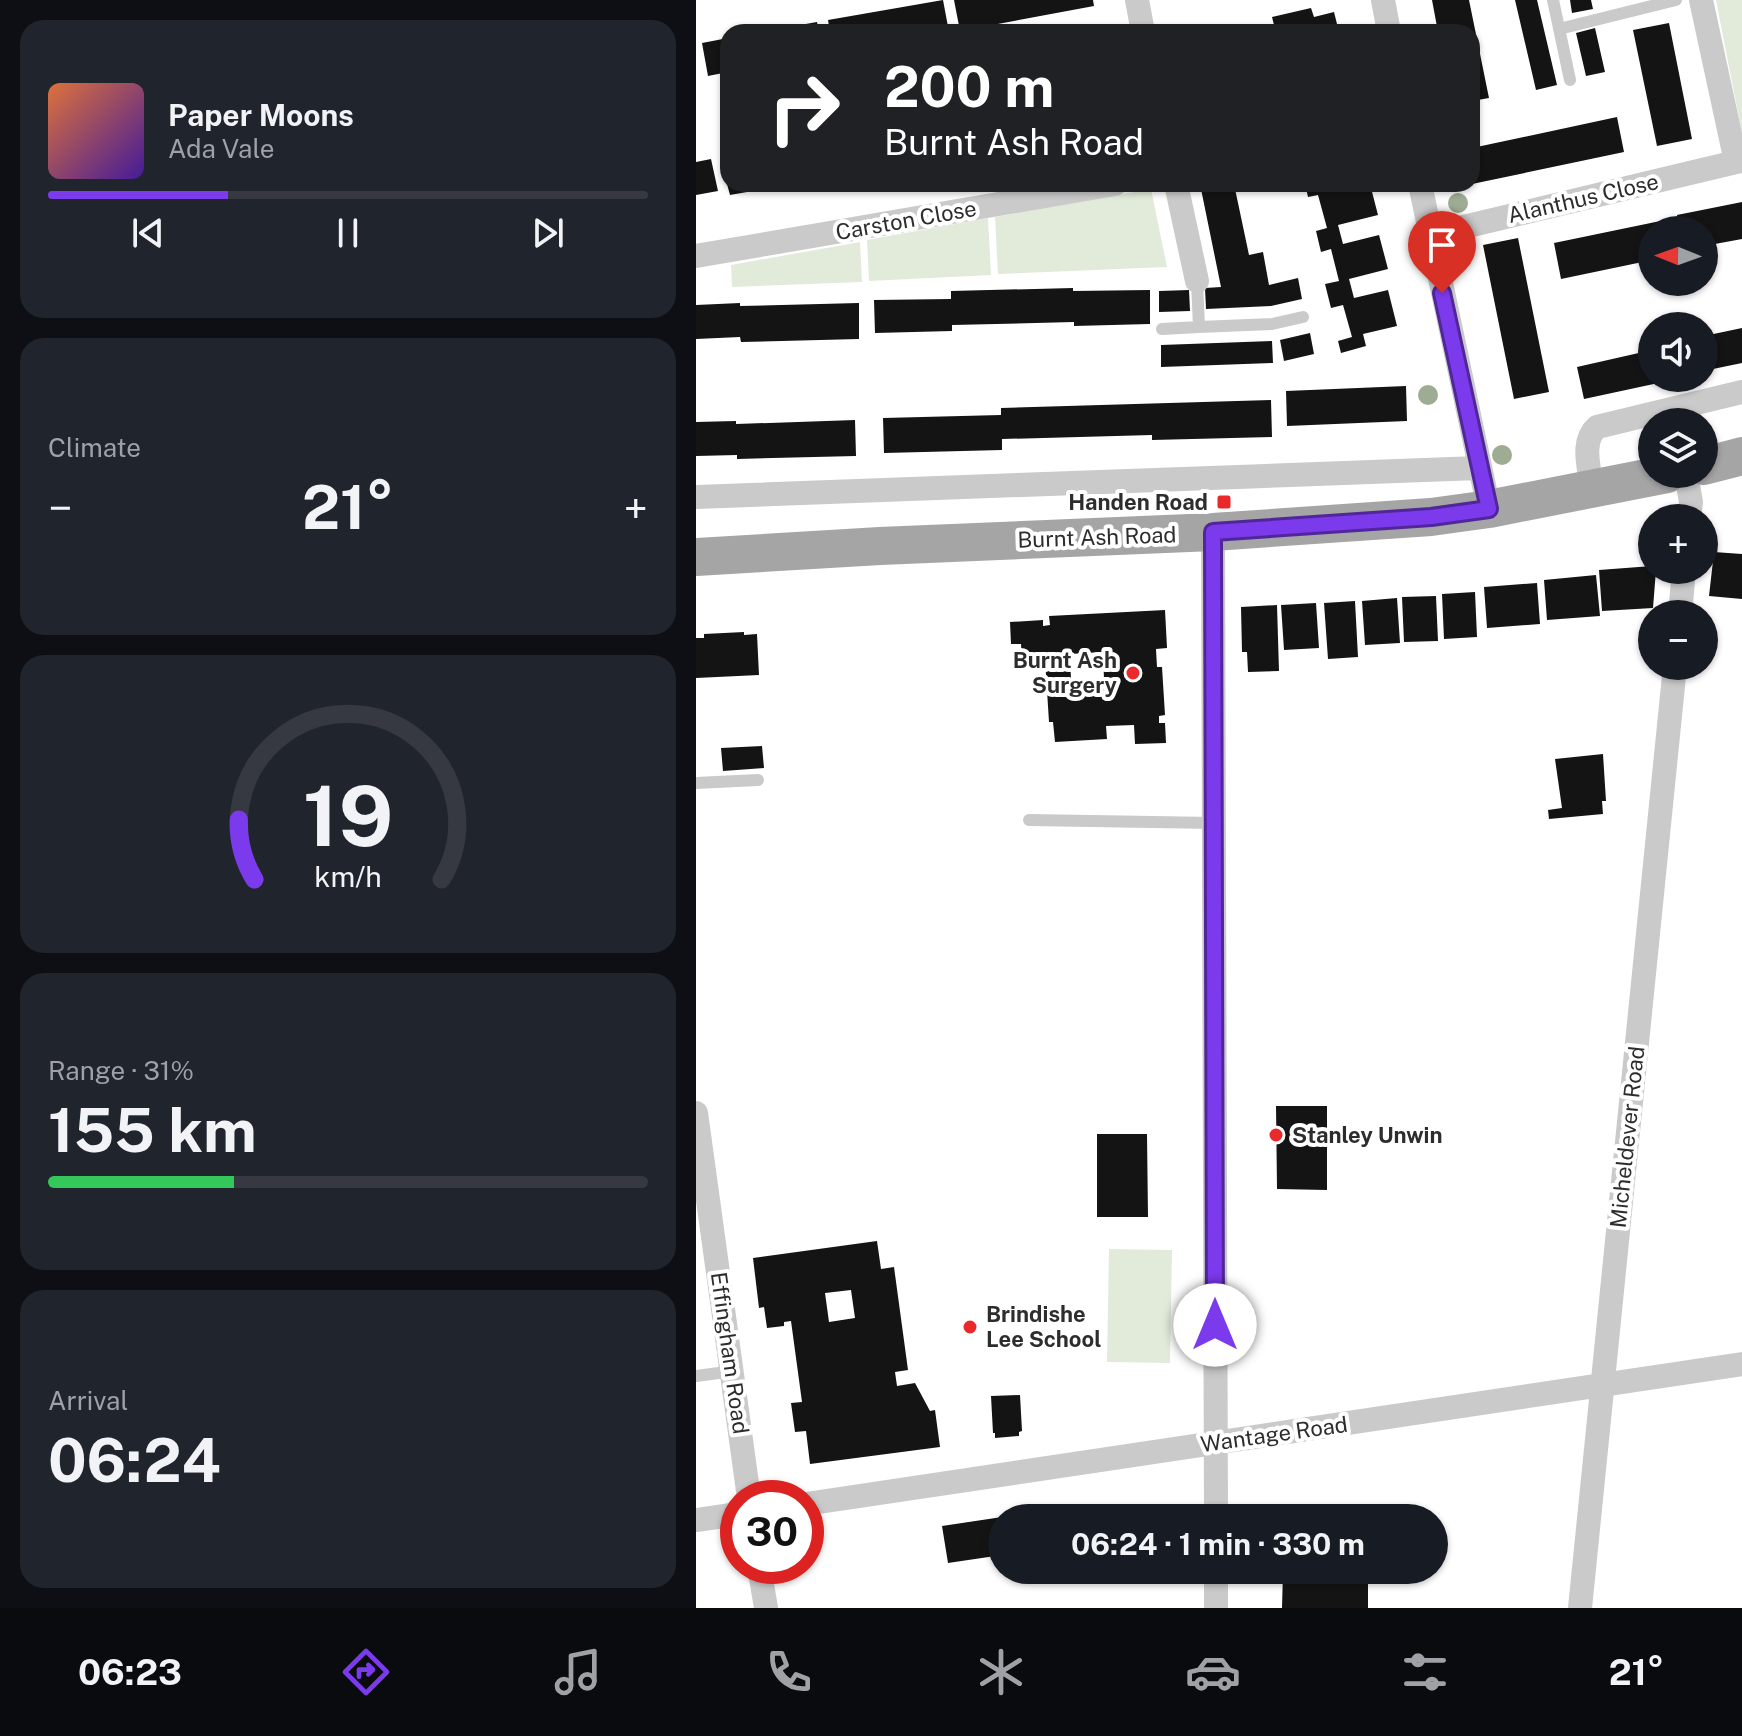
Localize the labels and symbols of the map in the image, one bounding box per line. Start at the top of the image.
street label: Alanthus Close [1505,168,1661,228]
street label: Carston Close [834,195,978,245]
pin [1408,211,1476,293]
north arrow [1638,216,1718,296]
place label: Handen Road [1068,489,1208,515]
marker: Handen Road [1215,493,1233,511]
street label: Burnt Ash Road [1017,521,1177,553]
place label: Burnt Ash Surgery [1013,647,1118,698]
marker: Burnt Ash Surgery [1124,664,1142,682]
street label: Micheldever Road [1605,1045,1649,1229]
place label: Stanley Unwin [1292,1122,1443,1148]
marker: Stanley Unwin [1267,1126,1285,1144]
street label: Effingham Road [706,1270,754,1436]
position arrow [1173,1283,1257,1367]
place label: Brindishe Lee School [986,1301,1101,1352]
marker: Brindishe Lee School [961,1318,979,1336]
street label: Wantage Road [1199,1411,1349,1457]
speed limit sign: 30 [720,1480,824,1584]

